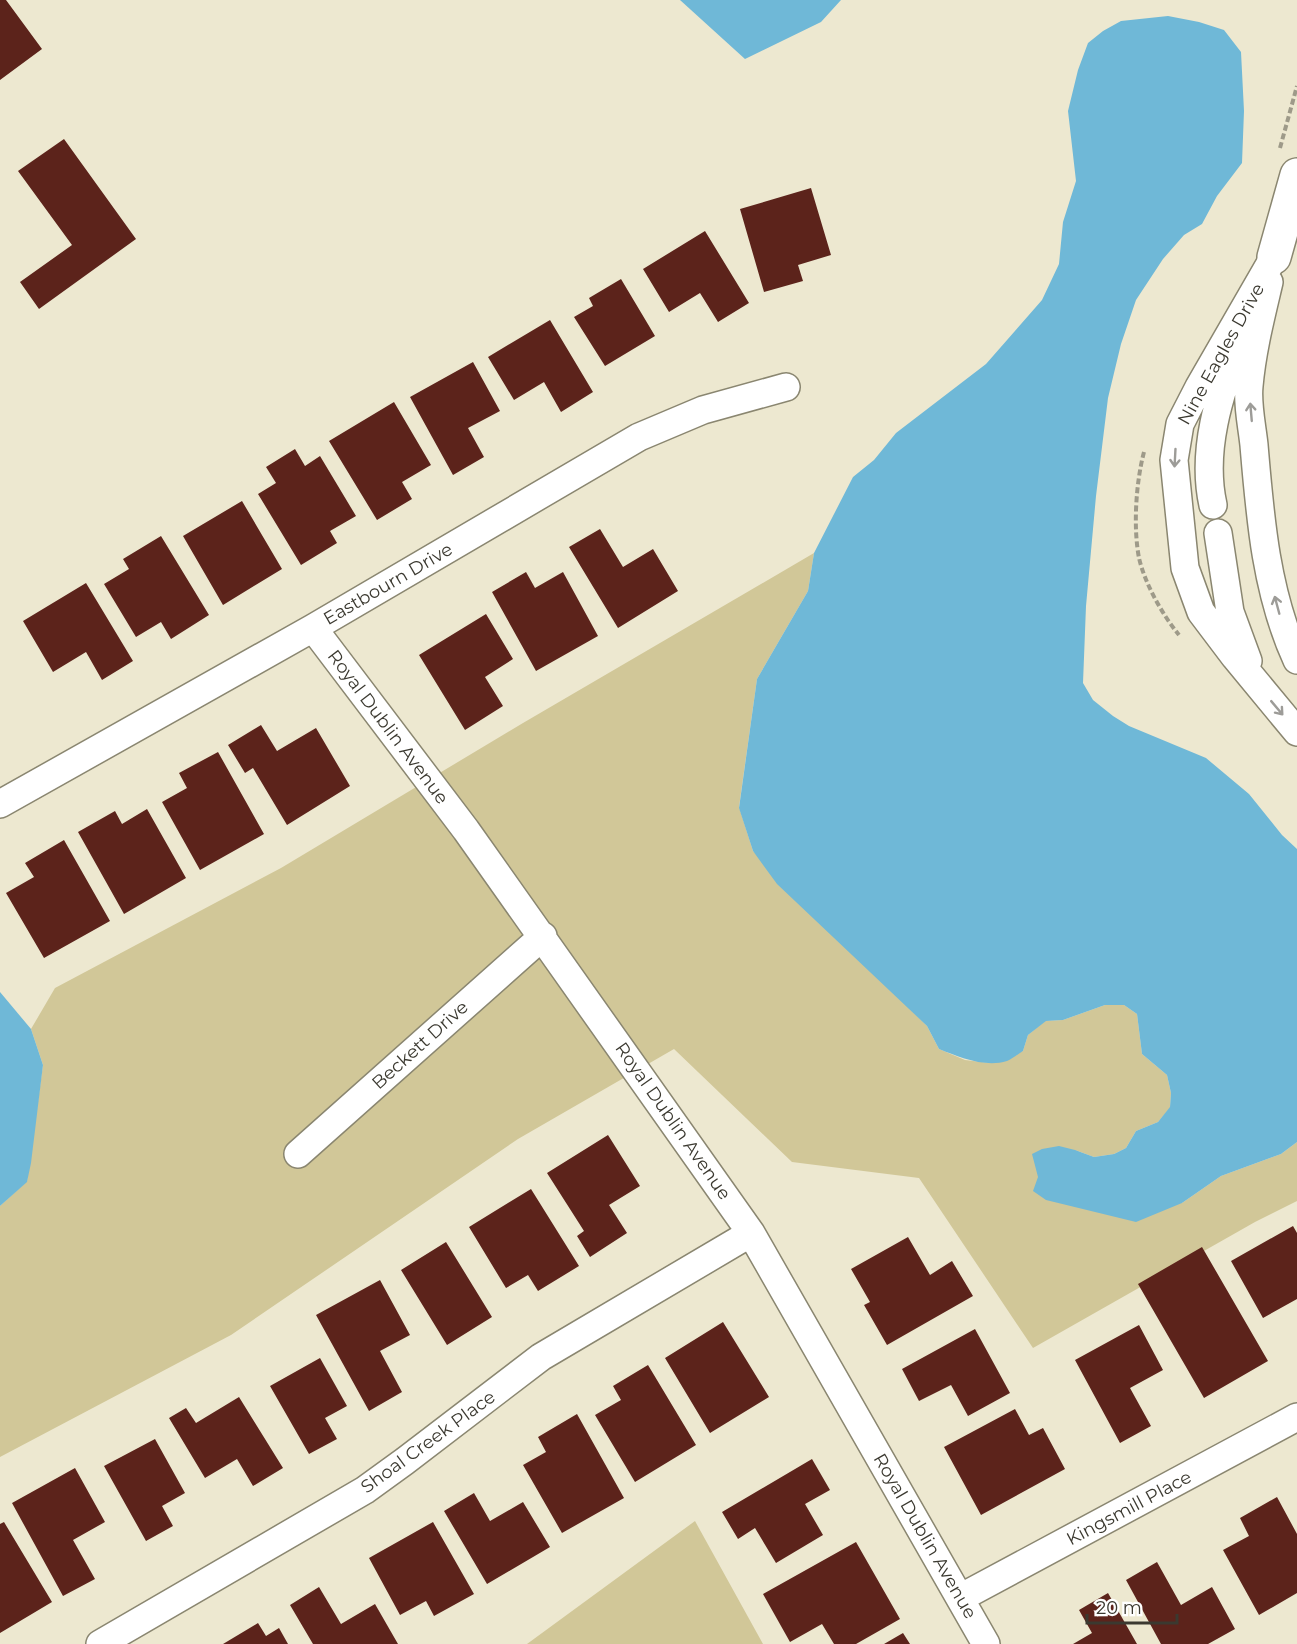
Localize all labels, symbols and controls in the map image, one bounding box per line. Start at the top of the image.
street label: Nine Eagles Drive [1173,279,1269,429]
one-way arrow [1245,403,1256,423]
one-way arrow [1170,448,1181,467]
street label: Eastbourn Drive [320,538,457,630]
one-way arrow [1271,596,1283,615]
street label: Royal Dublin Avenue [323,646,453,809]
one-way arrow [1270,700,1284,715]
street label: Beckett Drive [367,996,473,1094]
street label: Royal Dublin Avenue [610,1038,736,1204]
street label: Shoal Creek Place [356,1386,500,1498]
street label: Royal Dublin Avenue [869,1449,981,1623]
street label: Kingsmill Place [1063,1466,1195,1550]
scale bar [1087,1587,1177,1625]
text: 20 m [1096,1597,1142,1619]

